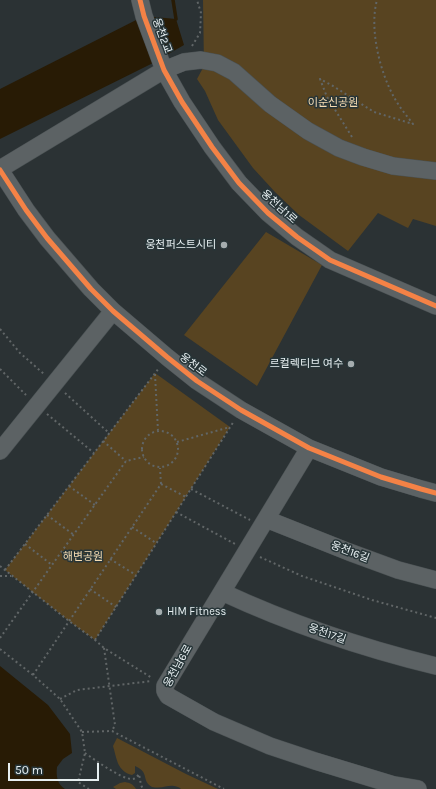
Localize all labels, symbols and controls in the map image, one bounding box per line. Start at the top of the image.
street label: 웅천2교 [150,16,174,56]
park label: 이순신공원 [308,96,358,110]
street label: 웅천남1로 [258,187,300,227]
place label: 웅천퍼스트시티 [145,238,216,252]
marker: 웅천퍼스트시티 [219,240,229,250]
street label: 웅천로 [177,351,209,379]
place label: 르컬렉티브 여수 [270,357,343,371]
marker: 르컬렉티브 여수 [346,359,356,369]
street label: 웅천16길 [329,539,371,565]
park label: 해변공원 [63,550,103,564]
place label: HIM Fitness [167,605,226,619]
marker: HIM Fitness [154,607,164,617]
street label: 웅천17길 [306,621,348,647]
street label: 웅천남6로 [161,642,195,690]
scale bar [10,755,101,781]
text: 50 m [15,763,43,777]

